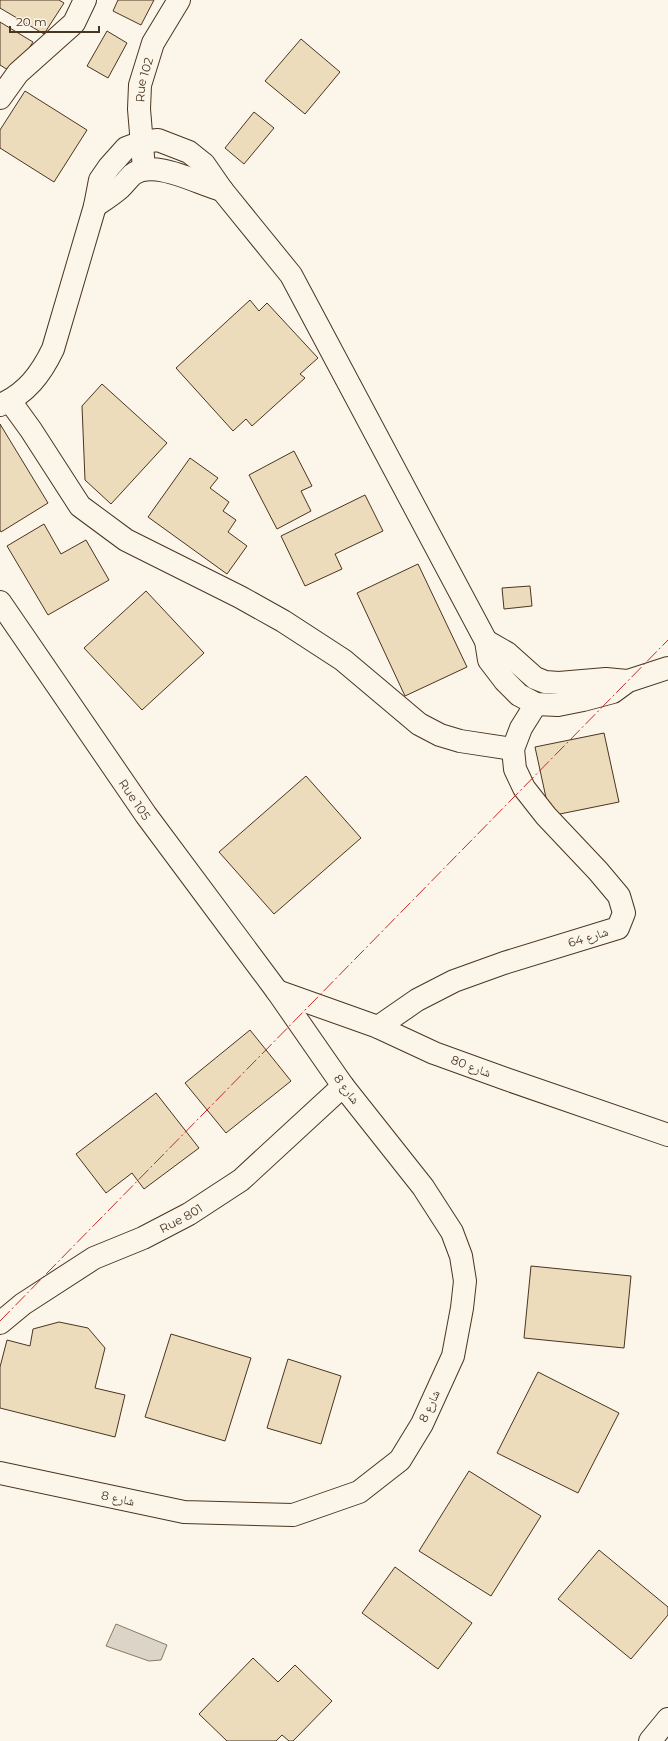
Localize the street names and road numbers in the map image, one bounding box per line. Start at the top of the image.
street label: Rue 102 [132,55,156,103]
street label: Rue 105 [116,776,154,823]
street label: شارع 64 [566,924,610,951]
street label: شارع 80 [449,1052,493,1081]
street label: شارع 8 [330,1071,363,1108]
street label: Rue 801 [156,1200,205,1236]
street label: شارع 8 [415,1388,444,1425]
street label: شارع 8 [100,1487,136,1510]

